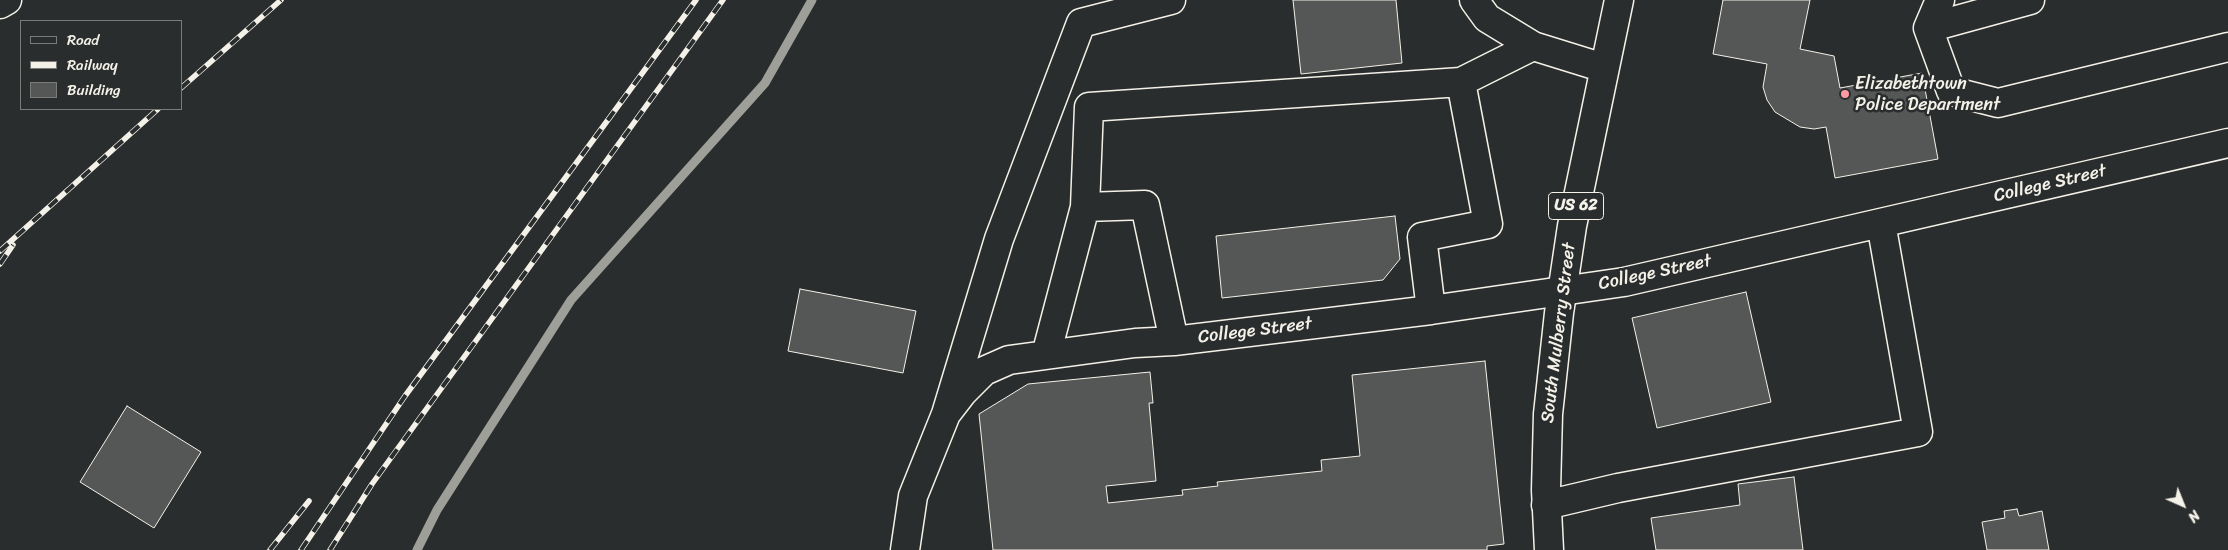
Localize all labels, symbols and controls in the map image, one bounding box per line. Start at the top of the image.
legend [20,20,182,110]
text: Road [67,27,99,53]
text: Railway [67,52,118,78]
place label: Elizabethtown Police Department [1855,73,2000,116]
text: Building [67,77,121,103]
marker: Elizabethtown Police Department [1839,88,1851,100]
street label: College Street [1992,161,2108,207]
road number: US 62 [1548,192,1604,220]
street label: South Mulberry Street [1537,242,1581,424]
street label: College Street [1597,251,1713,295]
street label: College Street [1197,313,1313,349]
north arrow [2158,480,2208,530]
text: N [2182,504,2206,529]

